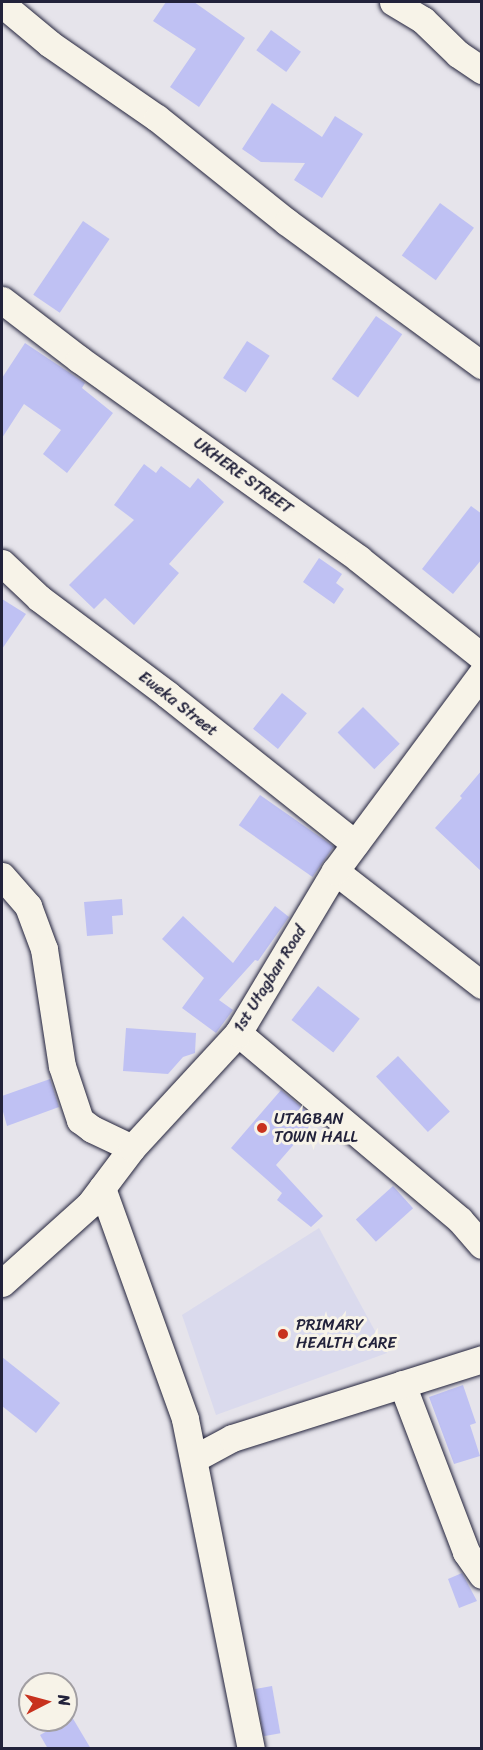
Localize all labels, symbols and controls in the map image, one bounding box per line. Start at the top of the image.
street label: UKHERE STREET [190,434,296,518]
street label: Eweka Street [135,667,221,741]
street label: 1st Utagban Road [229,922,311,1036]
place label: UTAGBAN TOWN HALL [274,1109,358,1147]
marker: UTAGBAN TOWN HALL [255,1121,269,1135]
place label: PRIMARY HEALTH CARE [296,1315,396,1353]
marker: PRIMARY HEALTH CARE [274,1325,292,1343]
north arrow [18,1672,78,1732]
text: N [49,1693,79,1707]

